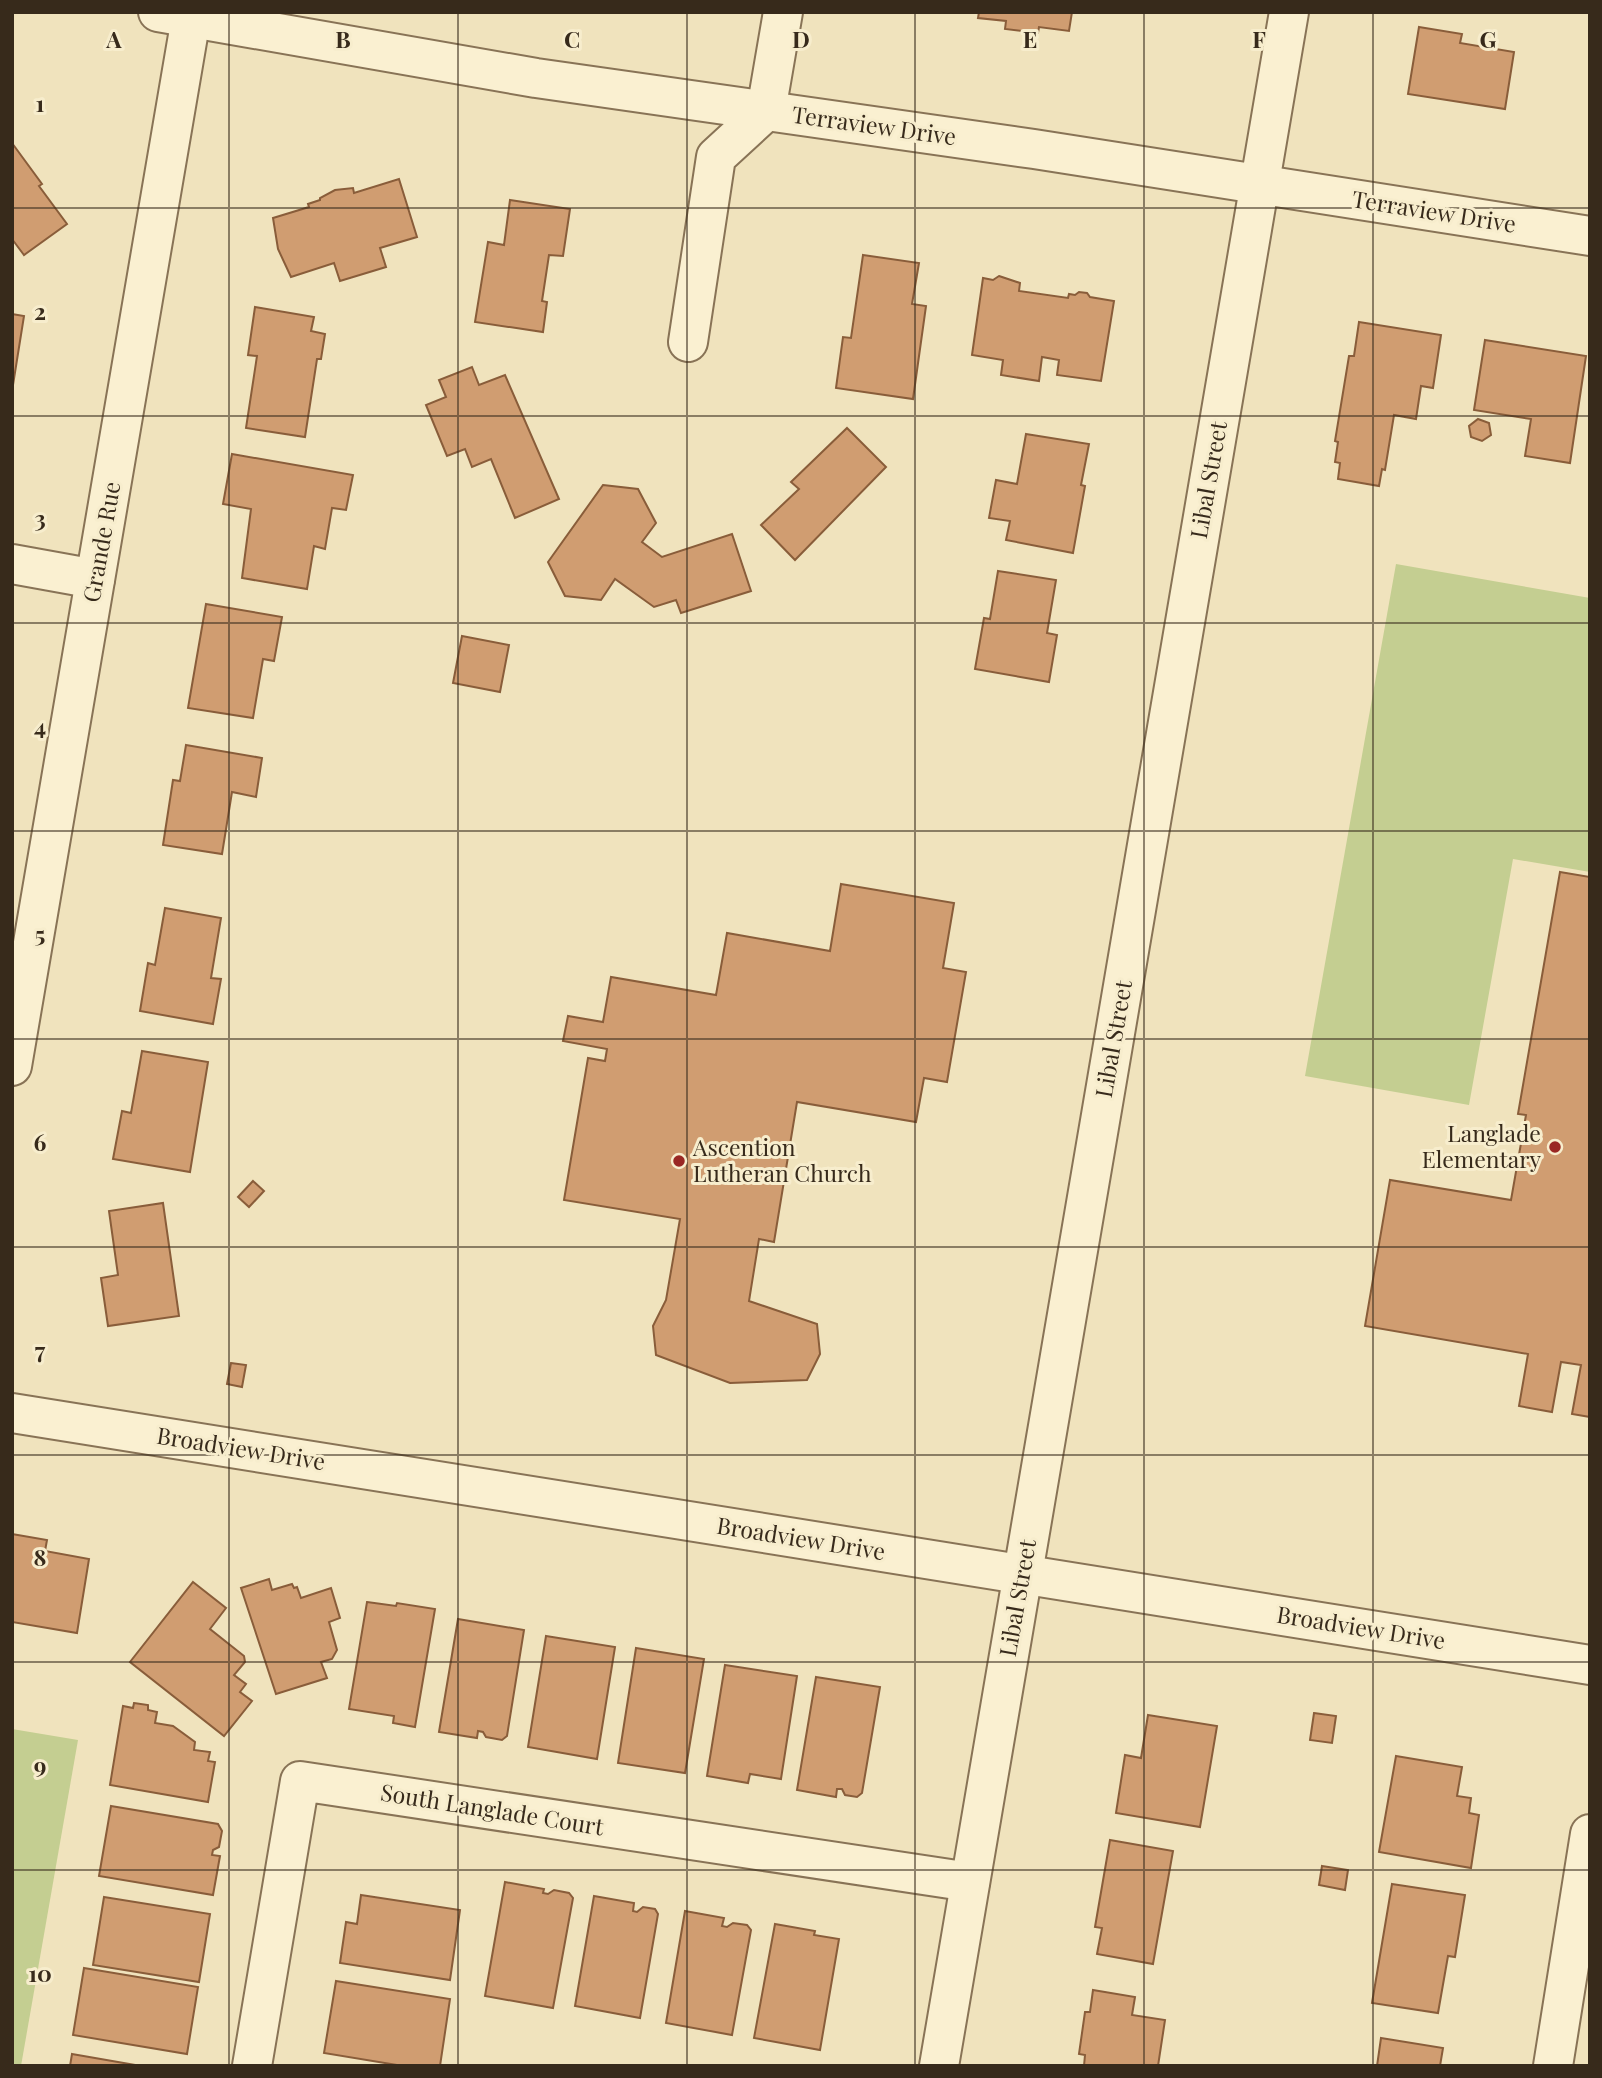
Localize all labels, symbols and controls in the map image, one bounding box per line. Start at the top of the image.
text: A [105,23,122,54]
text: B [335,23,351,54]
text: C [564,23,580,54]
text: D [792,23,810,54]
text: E [1023,23,1037,54]
text: F [1252,23,1266,54]
text: G [1480,23,1497,54]
text: 1 [36,87,45,118]
street label: Terraview Drive [790,98,958,151]
street label: Terraview Drive [1350,182,1518,239]
text: 2 [34,295,46,326]
street label: Libal Street [1182,418,1233,541]
street label: Grande Rue [75,479,126,605]
text: 3 [34,502,46,533]
text: 4 [34,710,46,741]
text: 5 [35,918,45,949]
street label: Libal Street [1087,977,1138,1100]
place label: Langlade Elementary [1422,1117,1541,1174]
text: 6 [34,1126,47,1157]
place label: Ascention Lutheran Church [692,1131,872,1188]
marker: Langlade Elementary [1547,1139,1563,1155]
marker: Ascention Lutheran Church [671,1153,687,1169]
text: 7 [35,1334,46,1365]
street label: Broadview Drive [155,1419,328,1476]
street label: Broadview Drive [715,1509,888,1566]
street label: Libal Street [991,1536,1042,1659]
text: 8 [34,1541,46,1572]
street label: Broadview Drive [1275,1598,1448,1655]
text: 9 [34,1749,46,1780]
street label: South Langlade Court [379,1776,607,1842]
text: 10 [28,1957,52,1988]

